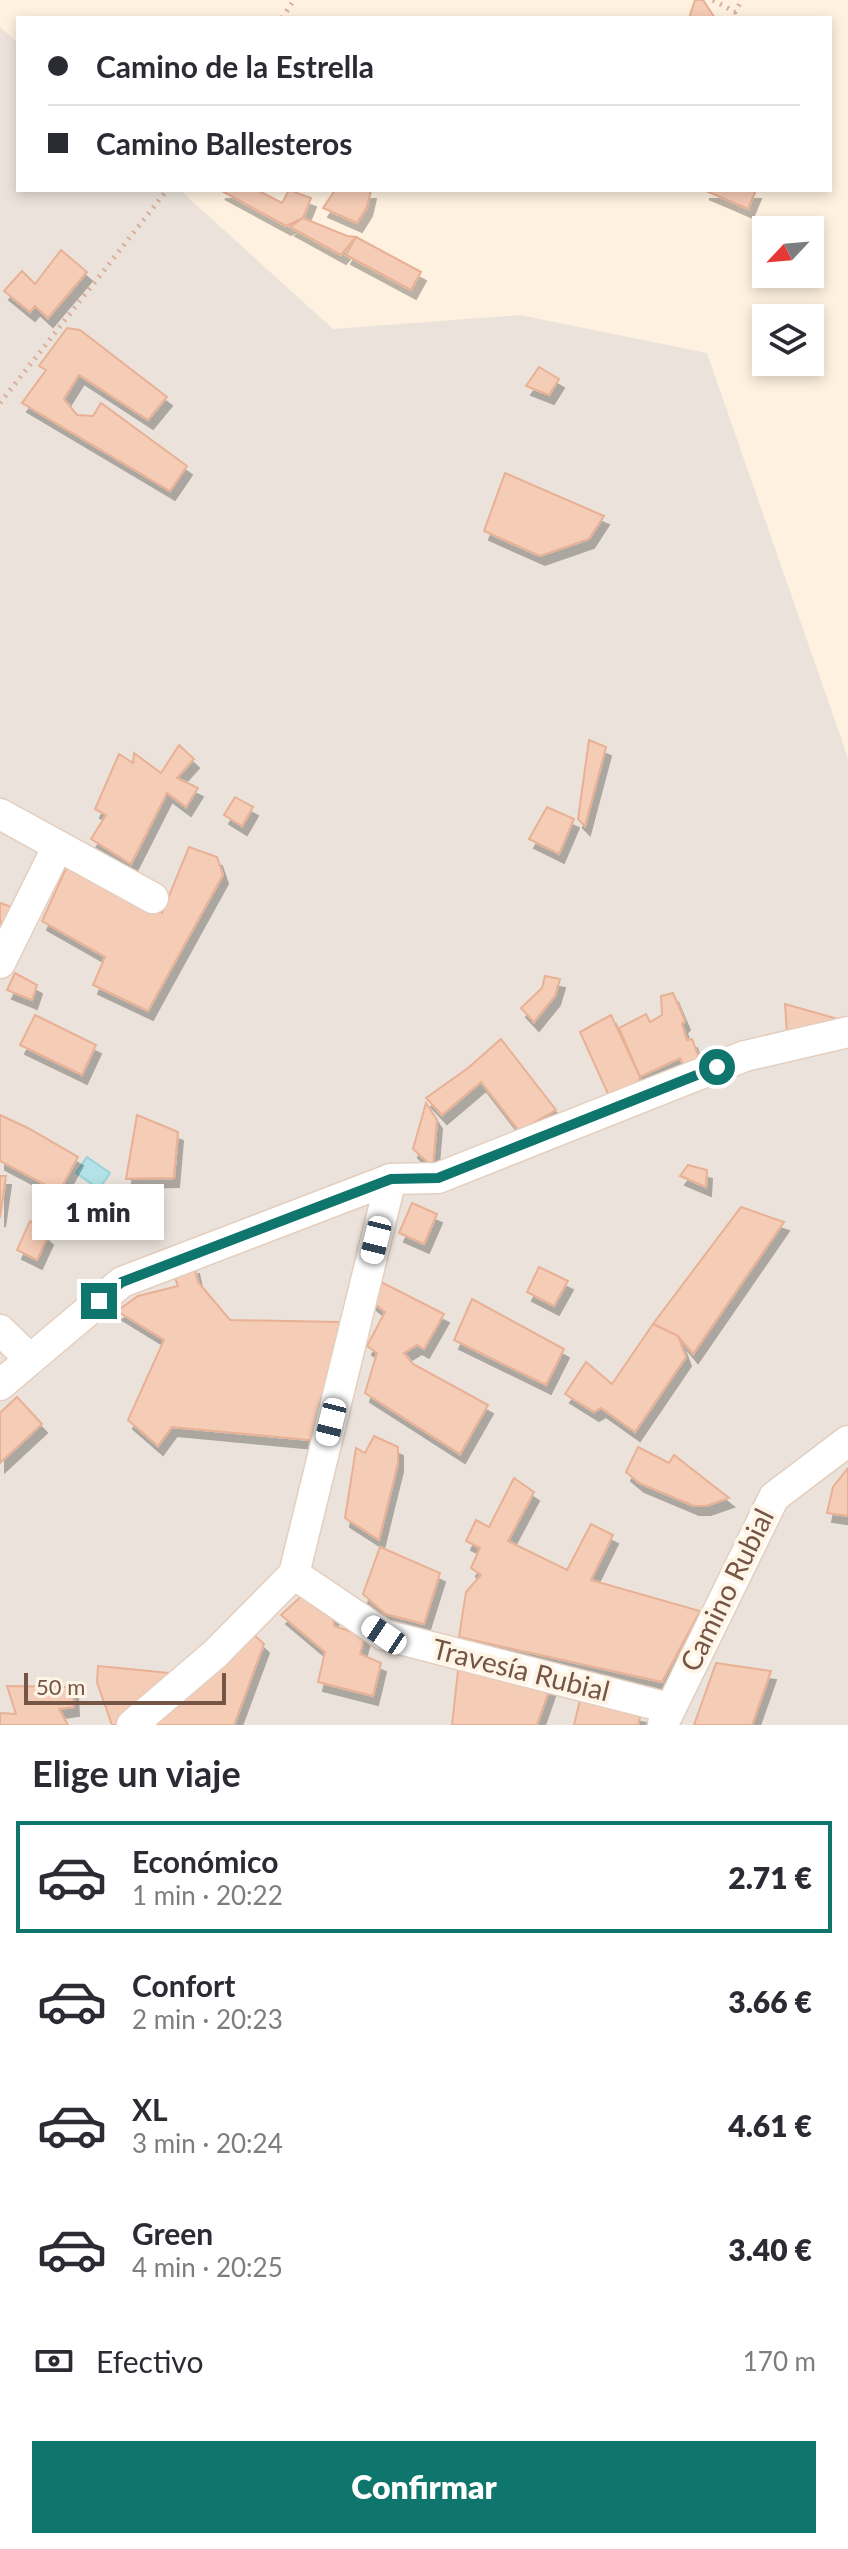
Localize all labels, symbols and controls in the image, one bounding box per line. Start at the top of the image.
text: Camino de la Estrella [96,48,374,84]
text: Camino Ballesteros [96,125,352,161]
north arrow [752,216,824,288]
map controls [752,216,824,376]
button: layers [752,304,824,376]
route start [699,1049,735,1085]
callout: 1 min [33,1185,165,1241]
text: 1 min [66,1196,130,1228]
car [359,1214,393,1266]
route end [81,1283,117,1319]
car [314,1396,348,1448]
street label: Camino Rubial [672,1503,780,1676]
car [357,1612,411,1658]
street label: Travesía Rubial [429,1631,613,1707]
scale bar [24,1669,226,1705]
text: 50 m [36,1673,85,1700]
text: Elige un viaje [32,1751,241,1795]
icon: car [36,1841,108,1913]
text: Económico [132,1843,278,1879]
text: 2.71 € [728,1859,812,1895]
text: 1 min · 20:22 [132,1879,283,1911]
icon: car [36,1965,108,2037]
text: Confort [132,1967,235,2003]
text: 3.66 € [728,1983,812,2019]
text: 2 min · 20:23 [132,2003,283,2035]
icon: car [36,2089,108,2161]
text: XL [132,2091,168,2127]
text: 4.61 € [728,2107,812,2143]
text: 3 min · 20:24 [132,2127,283,2159]
icon: car [36,2213,108,2285]
text: Green [132,2215,213,2251]
text: 3.40 € [728,2231,812,2267]
text: 4 min · 20:25 [132,2251,283,2283]
icon: cash [32,2339,76,2383]
text: Efectivo [96,2343,203,2379]
text: 170 m [743,2345,816,2377]
button: Confirmar [32,2441,816,2533]

